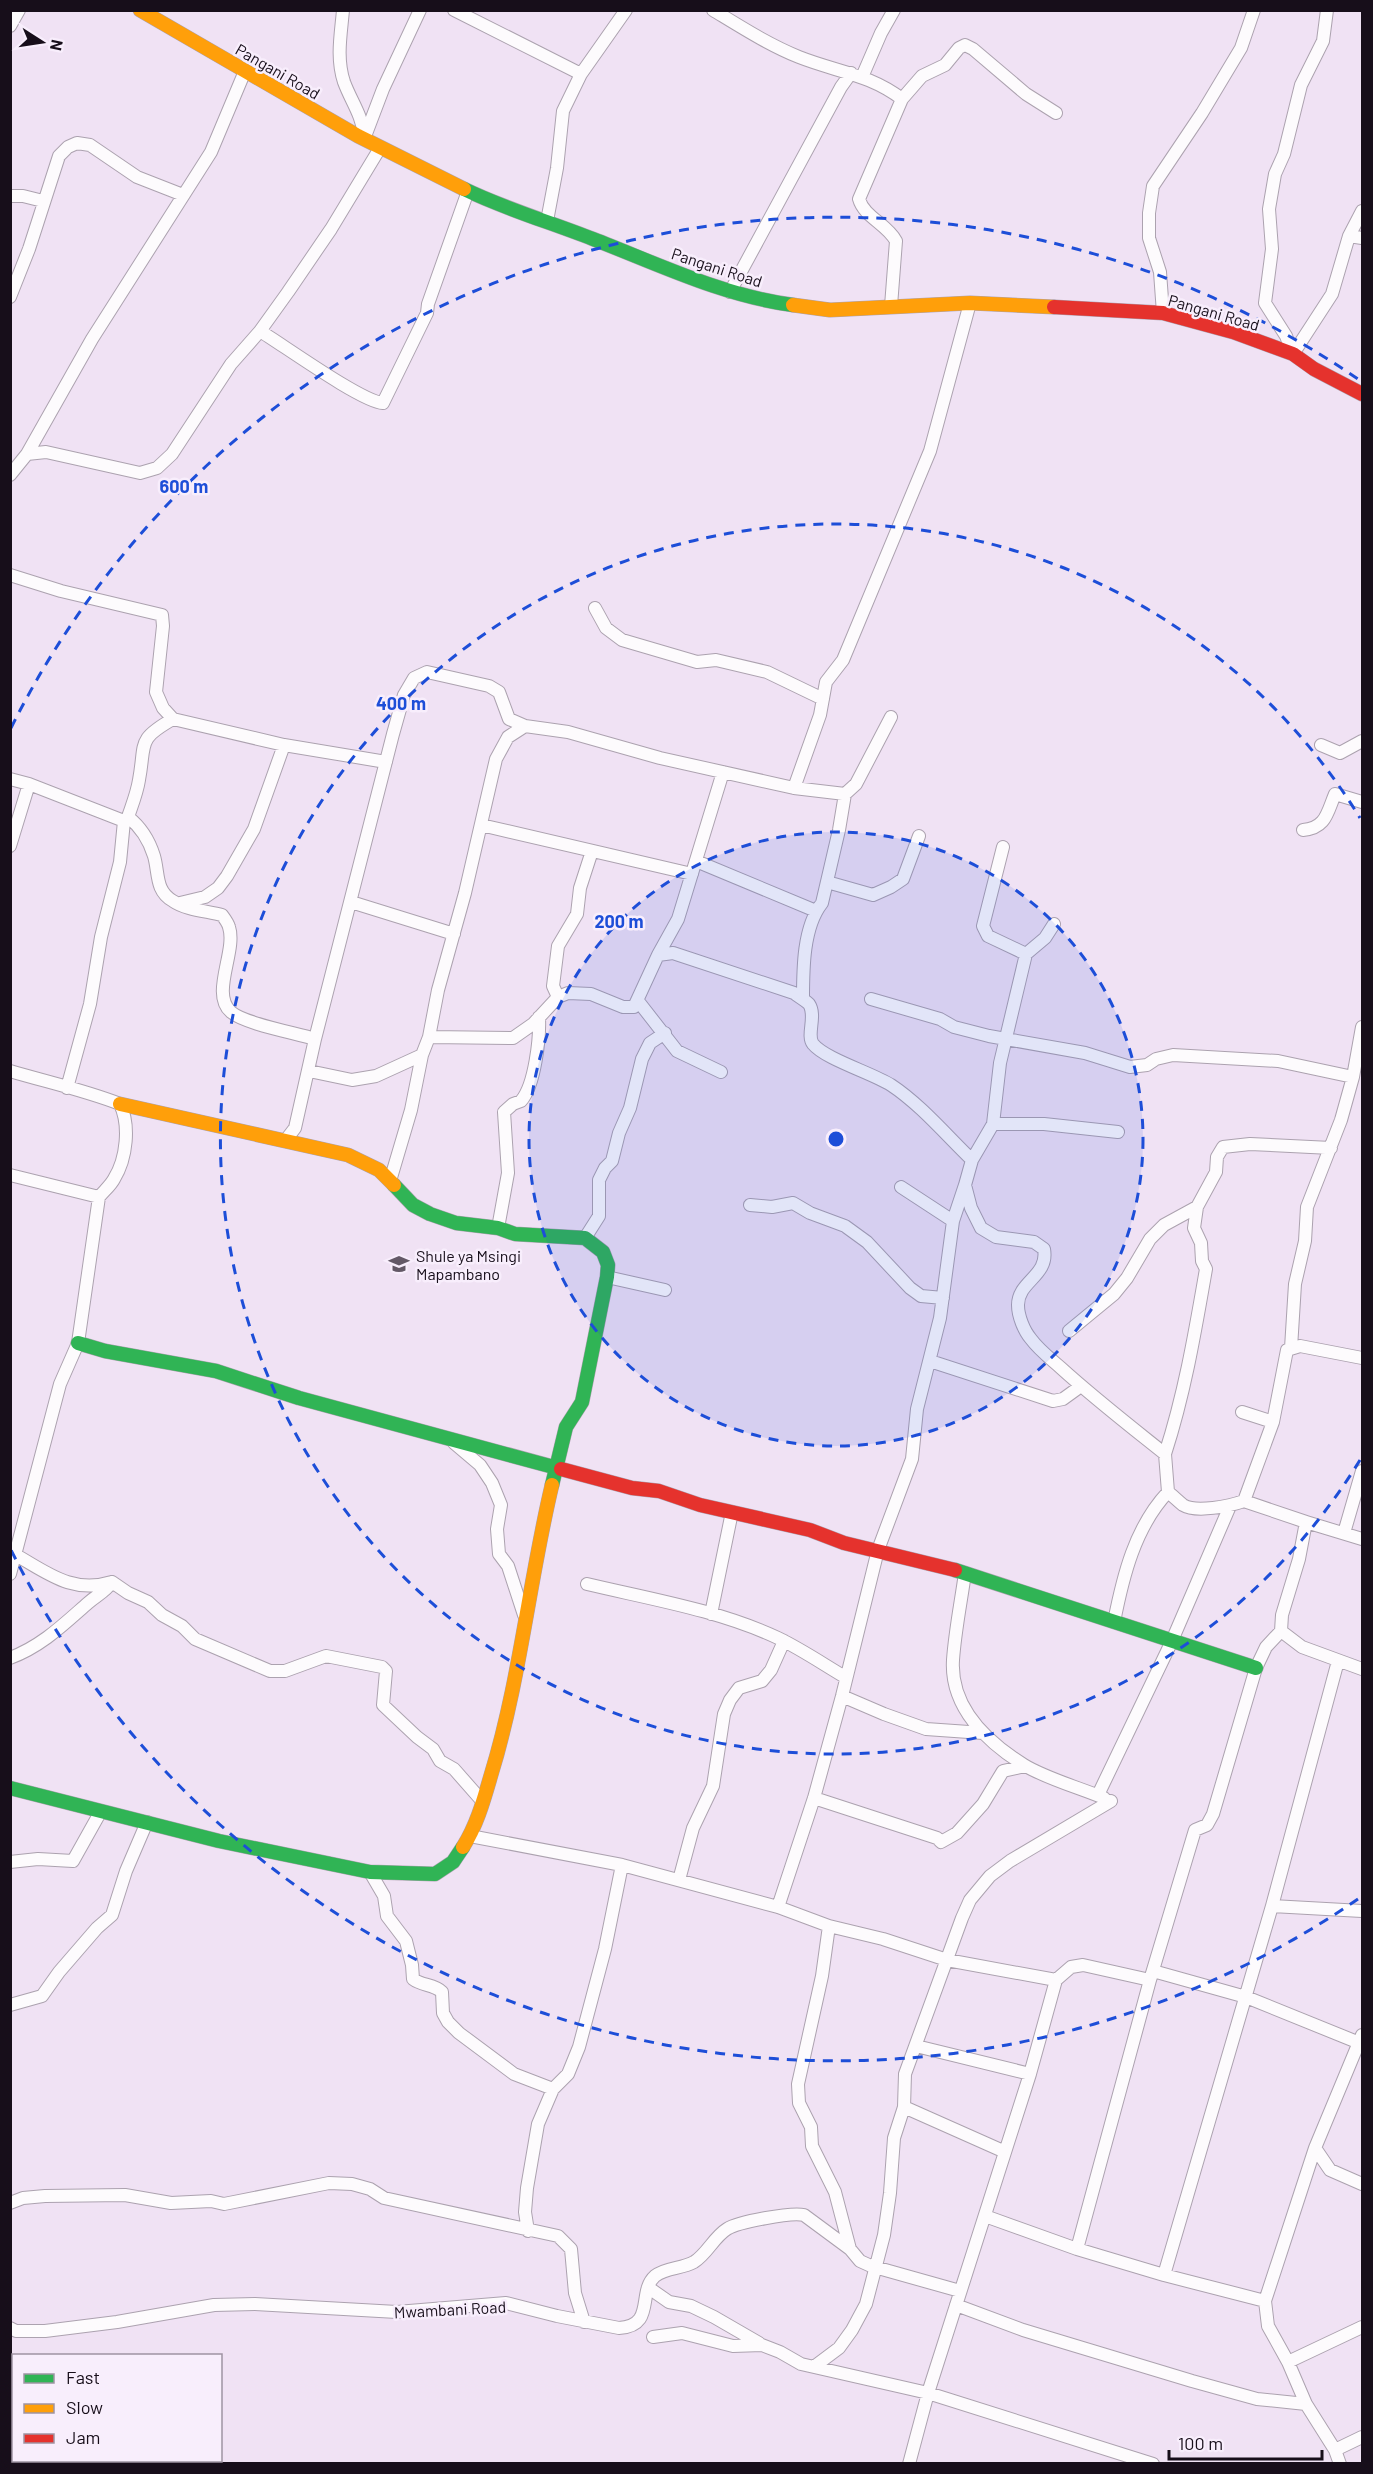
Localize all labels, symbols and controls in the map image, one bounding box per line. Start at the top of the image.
north arrow [12,12,72,72]
text: N [47,38,68,52]
street label: Pangani Road [232,39,324,103]
street label: Pangani Road [669,243,765,291]
street label: Pangani Road [1166,290,1262,334]
text: 600 m [160,475,208,497]
text: 400 m [376,692,426,714]
text: 200 m [594,910,644,932]
centre of rings [826,1129,846,1149]
place label: Shule ya Msingi Mapambano [416,1246,521,1283]
school or university icon: Shule ya Msingi Mapambano [387,1252,411,1276]
street label: Mwambani Road [393,2297,507,2321]
legend [12,2354,222,2462]
text: Fast [66,2366,100,2388]
text: Slow [66,2396,103,2418]
scale bar [1169,2423,1322,2461]
text: Jam [66,2426,100,2448]
text: 100 m [1178,2432,1223,2454]

